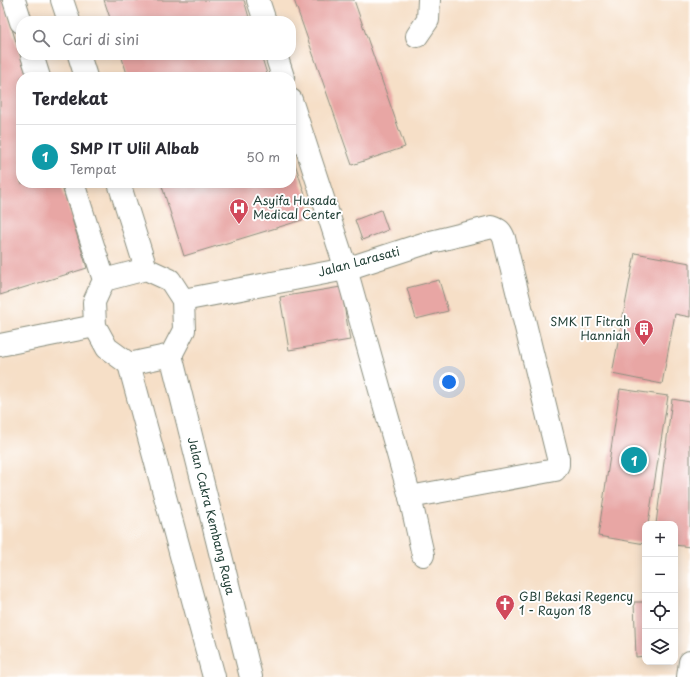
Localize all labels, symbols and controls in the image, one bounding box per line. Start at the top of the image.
search box [16,16,296,60]
icon: search [30,27,52,49]
text: Cari di sini [62,27,139,50]
text: Terdekat [32,85,108,111]
text: SMP IT Ulil Albab [70,136,199,159]
text: 1 [42,147,48,166]
text: 50 m [246,147,280,166]
text: Tempat [70,159,116,178]
place label: Asyifa Husada Medical Center [253,191,342,223]
hospital icon: Asyifa Husada Medical Center [228,197,250,225]
street label: Jalan Larasati [316,241,402,281]
place label: SMK IT Fitrah Hanniah [550,312,630,344]
building icon: SMK IT Fitrah Hanniah [633,318,655,346]
your location [439,372,459,392]
street label: Jalan Cakra Kembang Raya [184,435,240,597]
pin: 1 [621,445,647,475]
map controls [642,521,678,665]
button: + [642,521,678,557]
button: − [642,557,678,593]
place label: GBI Bekasi Regency 1 - Rayon 18 [519,587,633,619]
church icon: GBI Bekasi Regency 1 - Rayon 18 [494,593,516,621]
button: locate [642,593,678,629]
button: layers [642,629,678,665]

